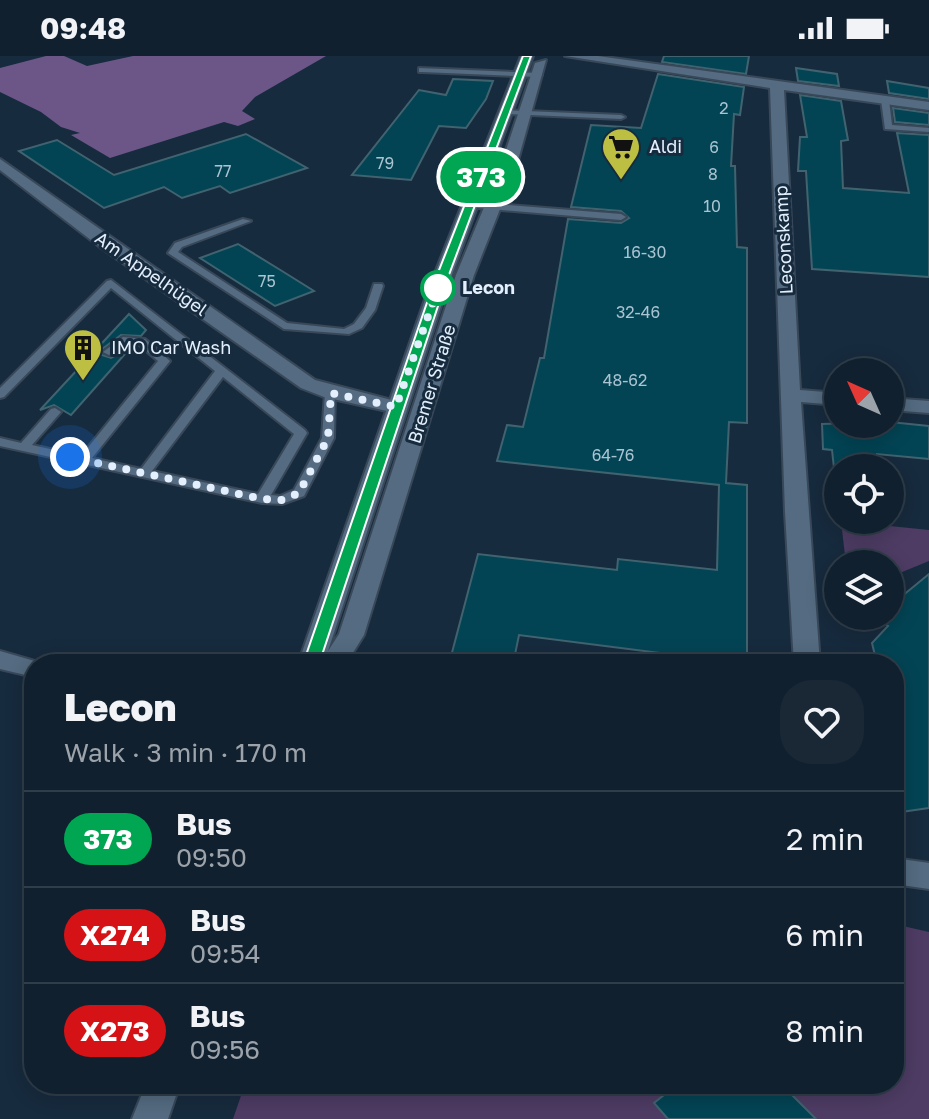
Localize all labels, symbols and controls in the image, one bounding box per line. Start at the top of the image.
text: 09:48 [40,10,126,46]
house number: 2 [719,98,729,118]
supermarket icon: Aldi [600,126,642,181]
place label: Aldi [649,135,682,157]
house number: 6 [709,137,719,157]
line badge: 373 [435,151,527,203]
house number: 79 [376,153,394,173]
text: 373 [456,160,506,193]
house number: 77 [215,161,231,181]
house number: 8 [708,164,718,184]
street label: Leconskamp [769,185,797,295]
house number: 10 [703,196,721,216]
street label: Am Appelhügel [91,226,212,320]
house number: 16-30 [624,242,666,262]
house number: 75 [258,271,276,291]
marker: Lecon [421,271,455,305]
place label: Lecon [462,276,515,298]
house number: 32-46 [616,302,660,322]
street label: Bremer Straße [402,321,460,446]
building icon: IMO Car Wash [62,327,104,382]
place label: IMO Car Wash [111,336,231,358]
north arrow [824,358,904,438]
map controls [824,358,904,630]
house number: 48-62 [603,370,647,390]
your location [50,437,90,477]
house number: 64-76 [592,445,634,465]
button: locate [824,454,904,534]
button: layers [824,550,904,630]
button: heart [780,680,864,764]
text: Lecon [64,684,177,729]
text: Walk · 3 min · 170 m [64,737,307,768]
text: Bus [176,806,232,842]
text: 2 min [786,821,864,857]
text: 373 [83,822,133,855]
text: 09:50 [176,842,247,873]
text: Bus [190,902,246,938]
text: 6 min [785,917,864,953]
text: X274 [80,918,150,951]
text: 09:54 [190,938,261,969]
text: Bus [190,998,245,1034]
text: 8 min [785,1013,864,1049]
text: X273 [80,1014,150,1047]
text: 09:56 [190,1034,260,1065]

